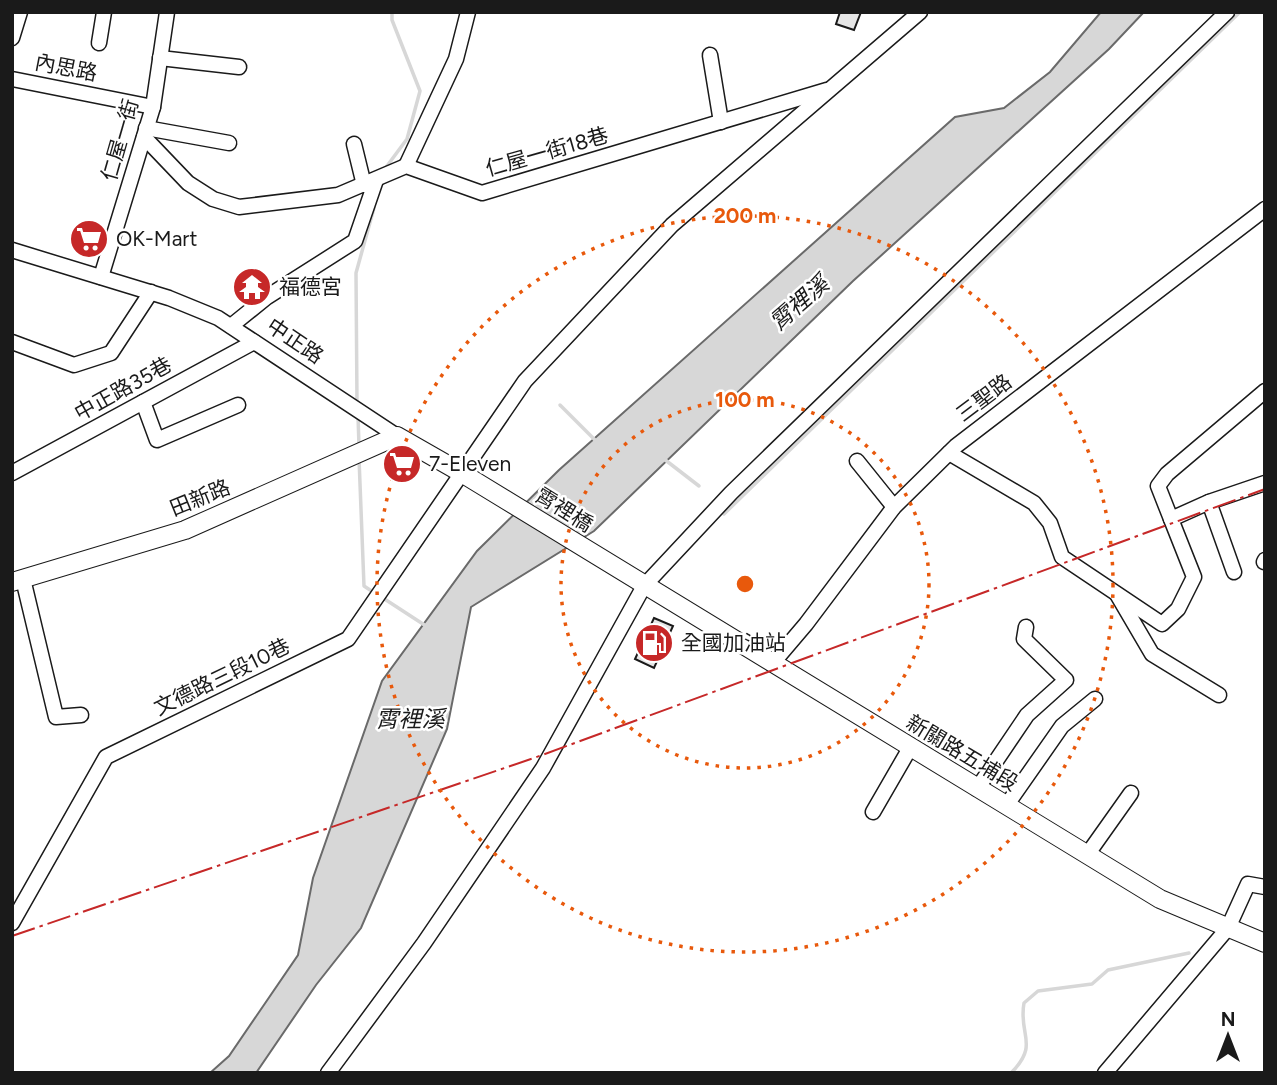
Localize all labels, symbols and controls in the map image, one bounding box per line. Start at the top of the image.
street label: 內思路 [33,49,99,86]
street label: 仁屋一街 [96,96,143,184]
street label: 仁屋一街18巷 [483,122,611,181]
text: 200 m [714,203,776,228]
supermarket icon: OK-Mart [68,218,110,260]
place label: OK-Mart [116,226,197,251]
temple icon: 福德宮 [231,266,273,308]
water label: 霄裡溪 [764,268,836,336]
place label: 福德宮 [279,274,342,299]
street label: 中正路 [262,313,328,369]
street label: 中正路35巷 [70,352,176,426]
street label: 三聖路 [951,369,1016,427]
text: 100 m [715,387,775,412]
supermarket icon: 7-Eleven [381,443,423,485]
place label: 7-Eleven [429,451,511,476]
street label: 田新路 [166,474,234,521]
street label: 霄裡橋 [531,482,598,537]
centre of rings [733,572,757,596]
fuel station icon: 全國加油站 [633,622,675,664]
place label: 全國加油站 [681,630,786,655]
street label: 文德路三段10巷 [150,633,294,720]
water label: 霄裡溪 [376,705,448,733]
street label: 新關路五埔段 [902,709,1023,796]
north arrow [1193,1001,1263,1071]
text: N [1221,1008,1235,1031]

